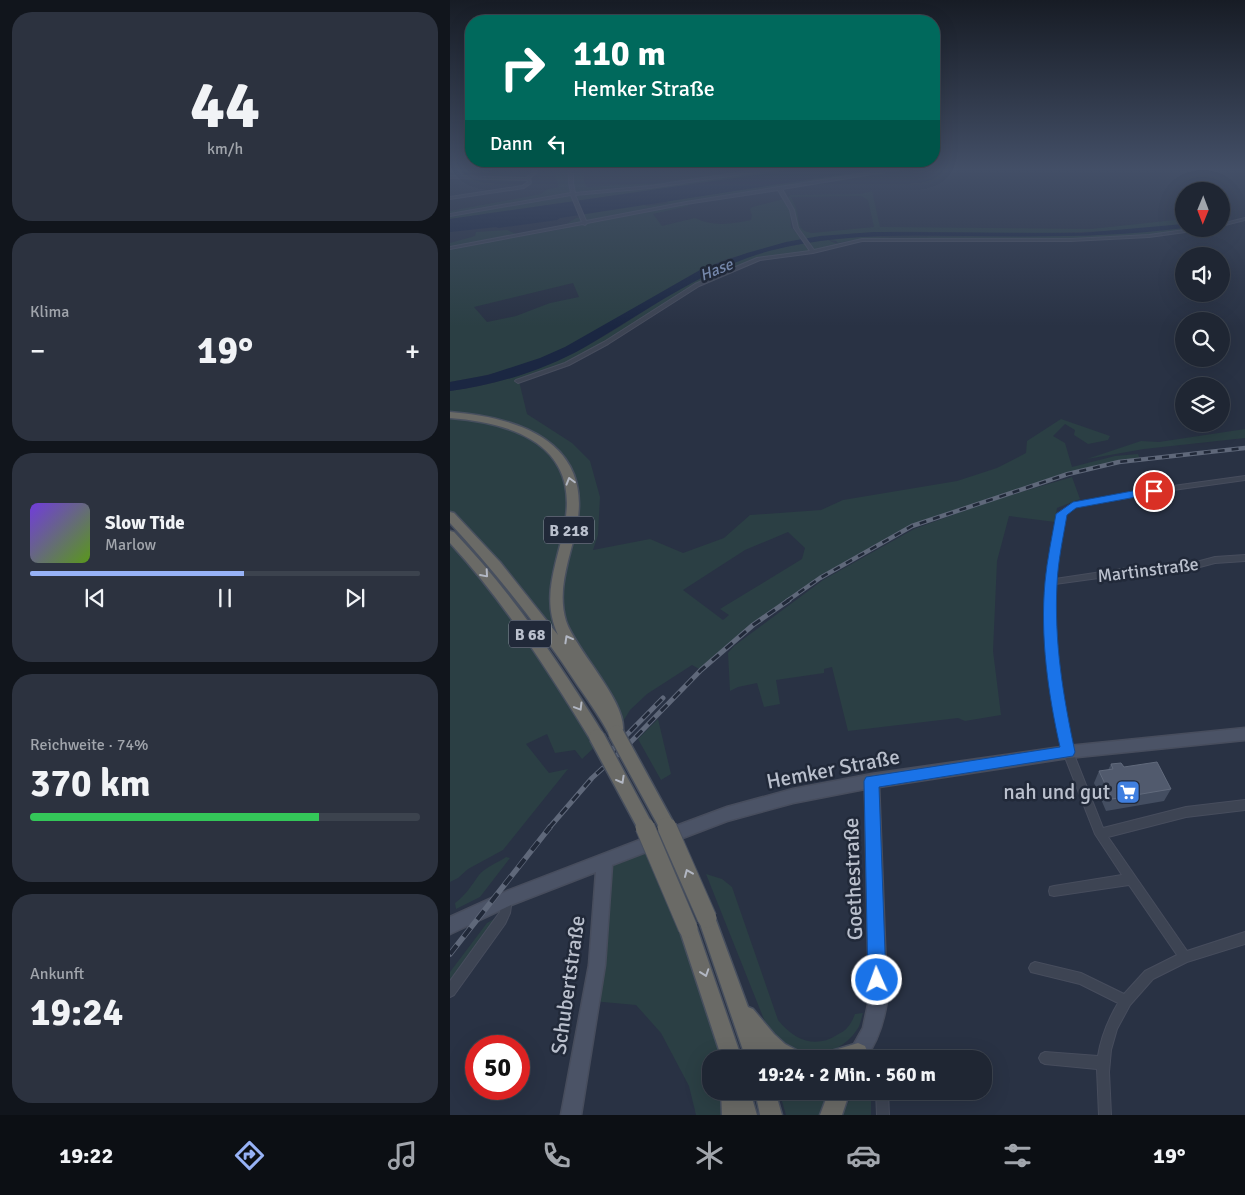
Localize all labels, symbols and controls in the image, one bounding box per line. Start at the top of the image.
text: 110 m [573,32,666,75]
icon: right [490,35,555,100]
text: 44 [190,66,260,146]
text: Hemker Straße [573,75,715,102]
icon: left [543,130,571,158]
text: Dann [490,132,533,156]
text: km/h [207,139,243,159]
north arrow [1175,182,1230,238]
map controls [1175,182,1230,432]
button: sound [1175,247,1230,302]
water label: Hase [697,254,737,286]
text: Klima [30,302,69,322]
button: search [1175,312,1230,367]
text: 19° [197,327,253,374]
text: − [30,334,45,368]
text: + [405,334,420,368]
button: layers [1175,377,1230,432]
pin [1133,470,1175,512]
icon: arrive [1140,477,1168,505]
one-way arrow [566,478,576,486]
text: Slow Tide [105,511,185,535]
road number: B 218 [544,516,594,544]
text: Marlow [105,535,156,555]
street label: Martinstraße [1096,553,1200,587]
one-way arrow [479,569,488,578]
icon: previous [81,584,109,612]
icon: pause [211,584,239,612]
icon: next [341,584,369,612]
road number: B 68 [509,620,551,648]
one-way arrow [564,636,574,645]
one-way arrow [572,701,582,710]
text: Reichweite · 74% [30,735,149,755]
street label: Hemker Straße [764,743,902,795]
text: 370 km [30,760,151,807]
one-way arrow [614,775,624,784]
place label: nah und gut [1003,779,1110,805]
supermarket icon: nah und gut [1115,779,1141,805]
street label: Goethestraße [838,817,868,941]
one-way arrow [683,869,694,878]
street label: Schubertstraße [545,914,591,1056]
position arrow [850,953,902,1005]
text: Ankunft [30,964,84,984]
one-way arrow [699,969,709,977]
text: 19:24 [30,989,123,1036]
speed limit sign: 50 [465,1035,530,1100]
text: 19:24 · 2 Min. · 560 m [758,1063,936,1087]
icon: directions [232,1138,267,1173]
icon: music [385,1138,420,1173]
icon: phone [539,1138,574,1173]
icon: climate [692,1138,727,1173]
icon: car [846,1138,881,1173]
icon: filters [1000,1138,1035,1173]
text: 19:22 [59,1142,113,1169]
text: 19° [1153,1142,1186,1169]

